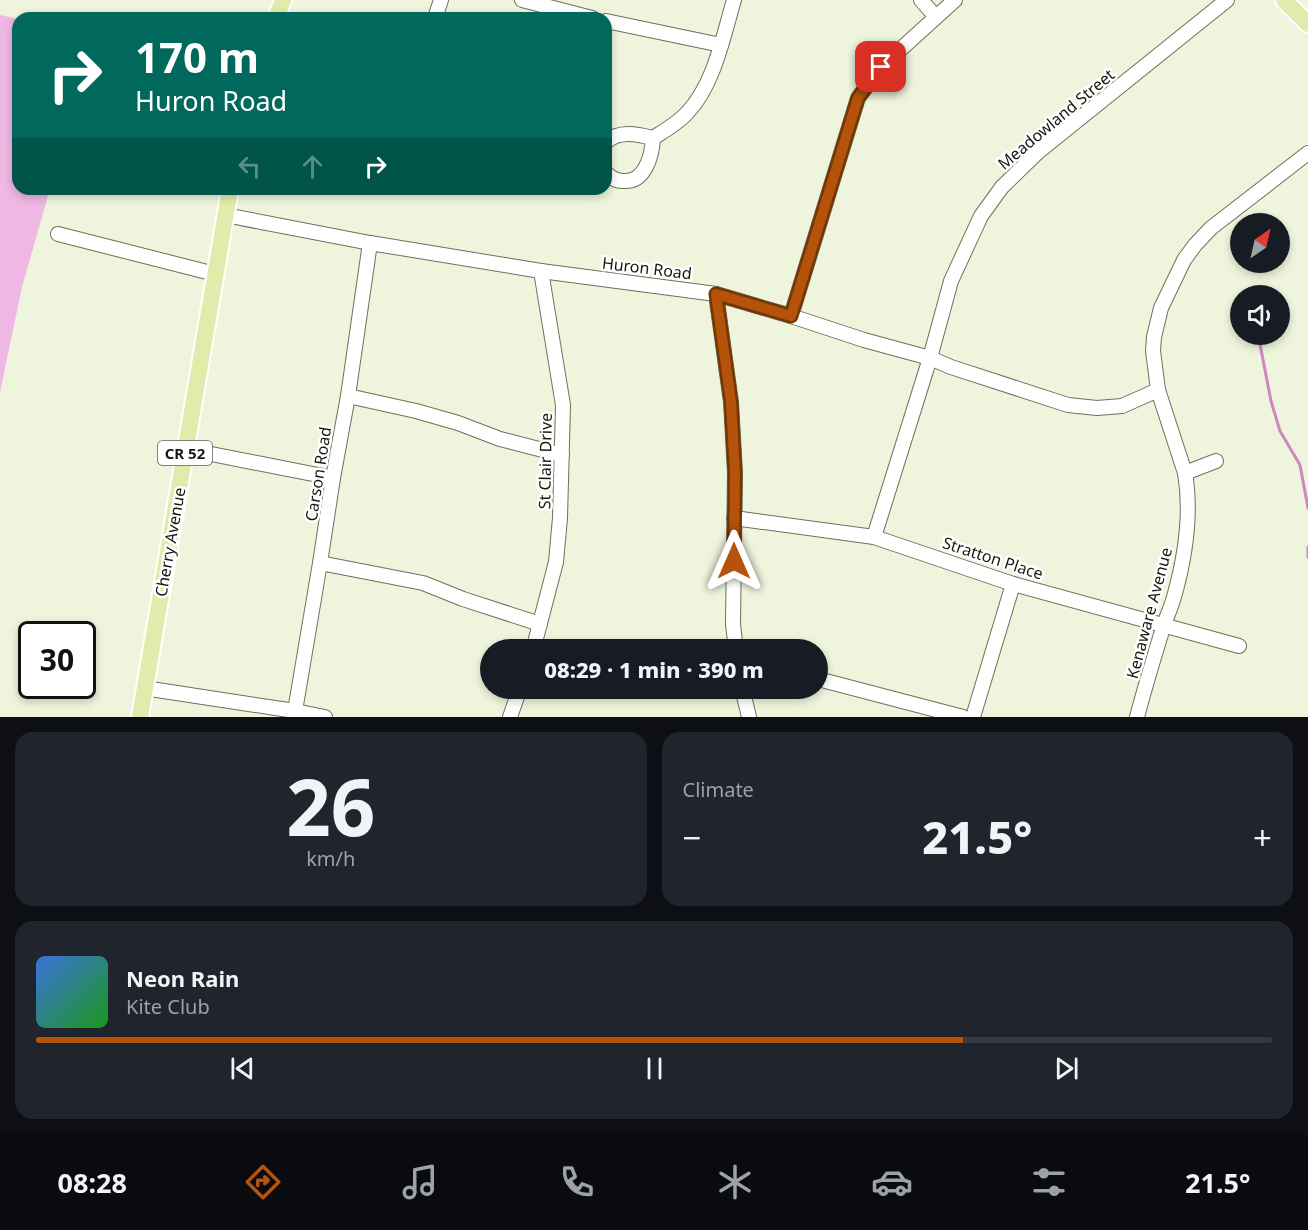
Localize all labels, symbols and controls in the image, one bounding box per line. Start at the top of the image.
text: 170 m [135,28,259,85]
icon: right [36,36,114,114]
pin [855,41,906,92]
icon: arrive [864,50,897,83]
street label: Meadowland Street [993,64,1119,174]
text: Huron Road [135,82,287,119]
icon: left [233,150,266,183]
icon: ahead [296,150,329,183]
icon: right [359,150,392,183]
north arrow [1230,213,1290,273]
map controls [1230,213,1290,345]
street label: Huron Road [601,252,693,284]
button: sound [1230,285,1290,345]
street label: St Clair Drive [533,413,557,509]
street label: Carson Road [300,425,336,523]
road number: CR 52 [158,441,212,465]
street label: Cherry Avenue [150,486,190,598]
position arrow [702,529,766,593]
street label: Stratton Place [940,531,1046,585]
street label: Kenaware Avenue [1121,545,1177,681]
speed limit sign: 30 [18,621,96,699]
text: 08:29 · 1 min · 390 m [544,654,764,684]
text: 26 [286,753,375,859]
text: Climate [683,776,754,803]
text: 21.5° [922,806,1032,867]
text: − [683,815,701,860]
text: + [1253,815,1272,860]
text: km/h [306,845,355,872]
text: Neon Rain [126,963,239,993]
text: Kite Club [126,993,210,1020]
icon: previous [226,1052,259,1085]
icon: pause [638,1052,671,1085]
icon: next [1050,1052,1083,1085]
icon: directions [242,1161,284,1203]
icon: music [399,1161,441,1203]
icon: phone [556,1161,598,1203]
icon: climate [714,1161,756,1203]
icon: car [871,1161,913,1203]
icon: filters [1028,1161,1070,1203]
text: 08:28 [58,1164,127,1201]
text: 21.5° [1185,1164,1250,1201]

